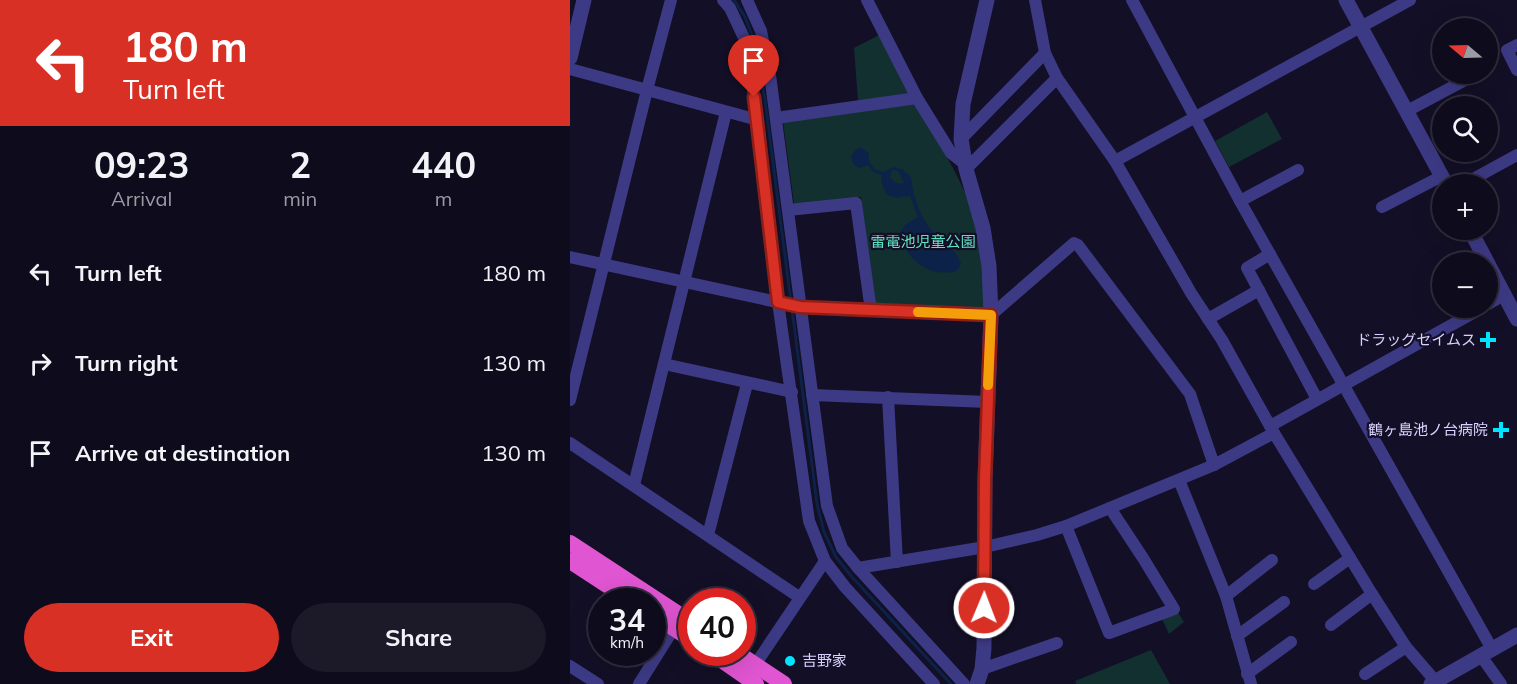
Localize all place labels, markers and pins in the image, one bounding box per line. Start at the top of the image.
pin [728,35,779,97]
place label: ドラッグセイムス [1356,330,1476,349]
marker: ドラッグセイムス [1481,333,1495,347]
place label: 鶴ヶ島池ノ台病院 [1368,420,1488,439]
marker: 鶴ヶ島池ノ台病院 [1492,421,1510,439]
place label: 吉野家 [802,651,847,670]
marker: 吉野家 [783,654,797,668]

